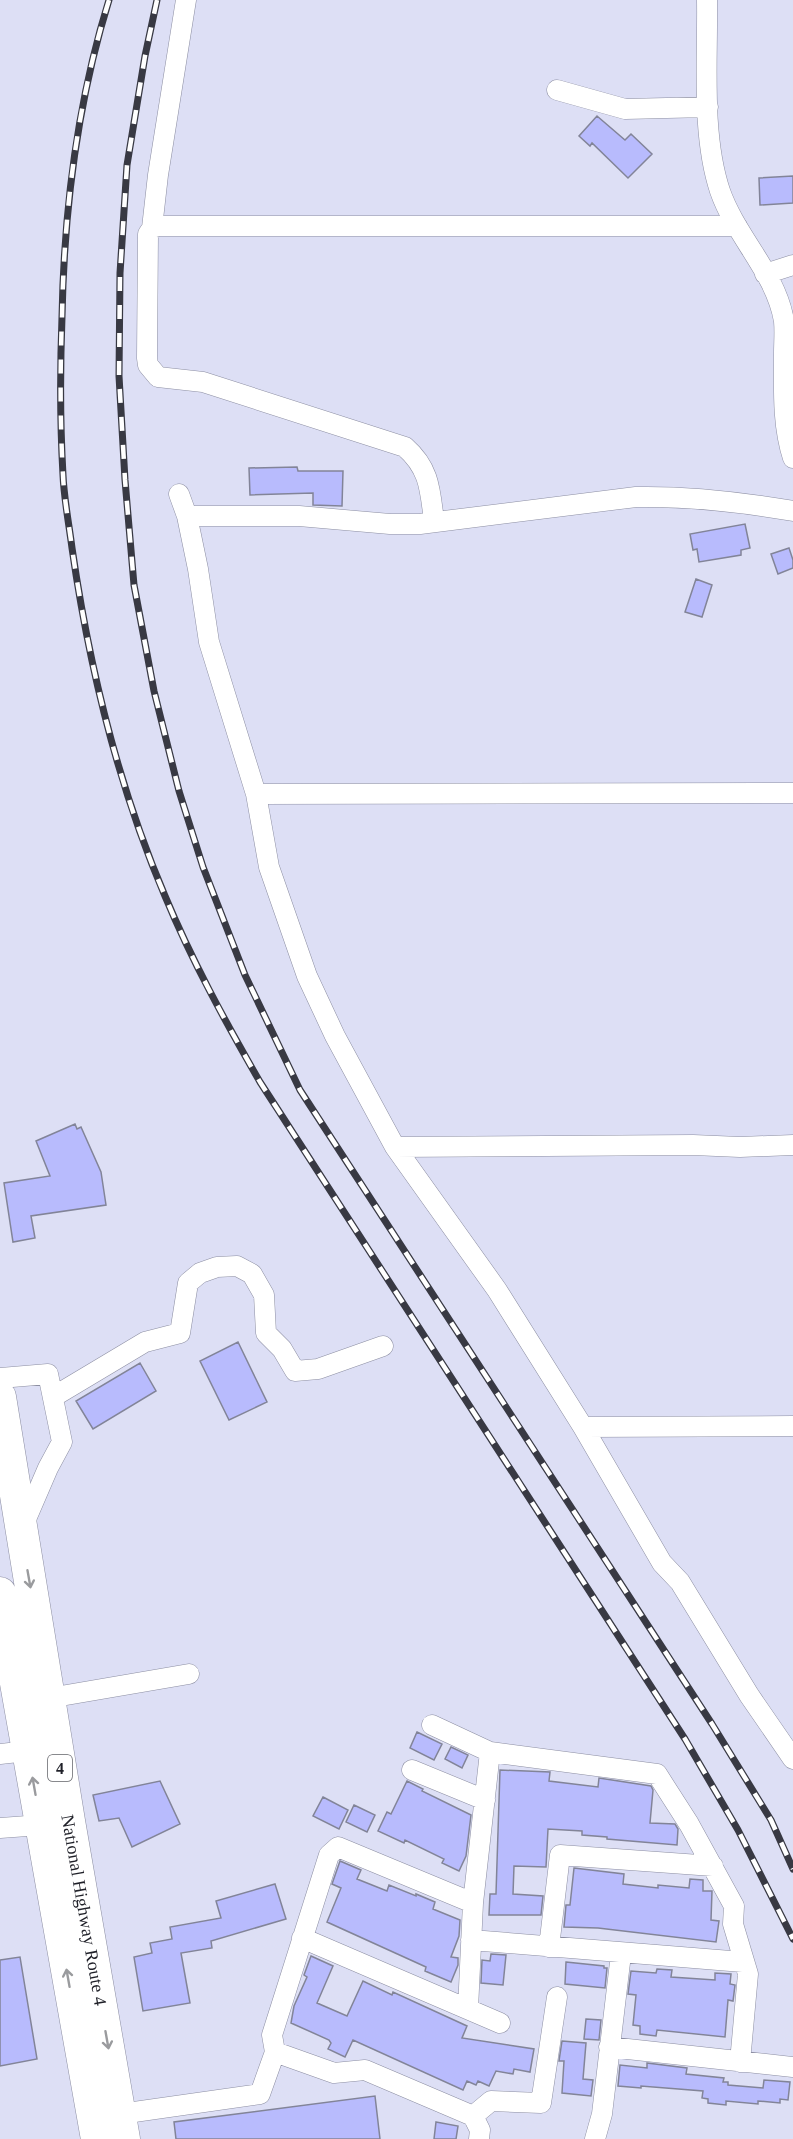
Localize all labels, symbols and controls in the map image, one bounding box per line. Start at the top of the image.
one-way arrow [24,1568,35,1588]
road number: 4 [48,1755,72,1781]
one-way arrow [28,1777,39,1796]
street label: National Highway Route 4 [57,1813,111,2007]
one-way arrow [62,1969,73,1988]
one-way arrow [102,2030,113,2050]

